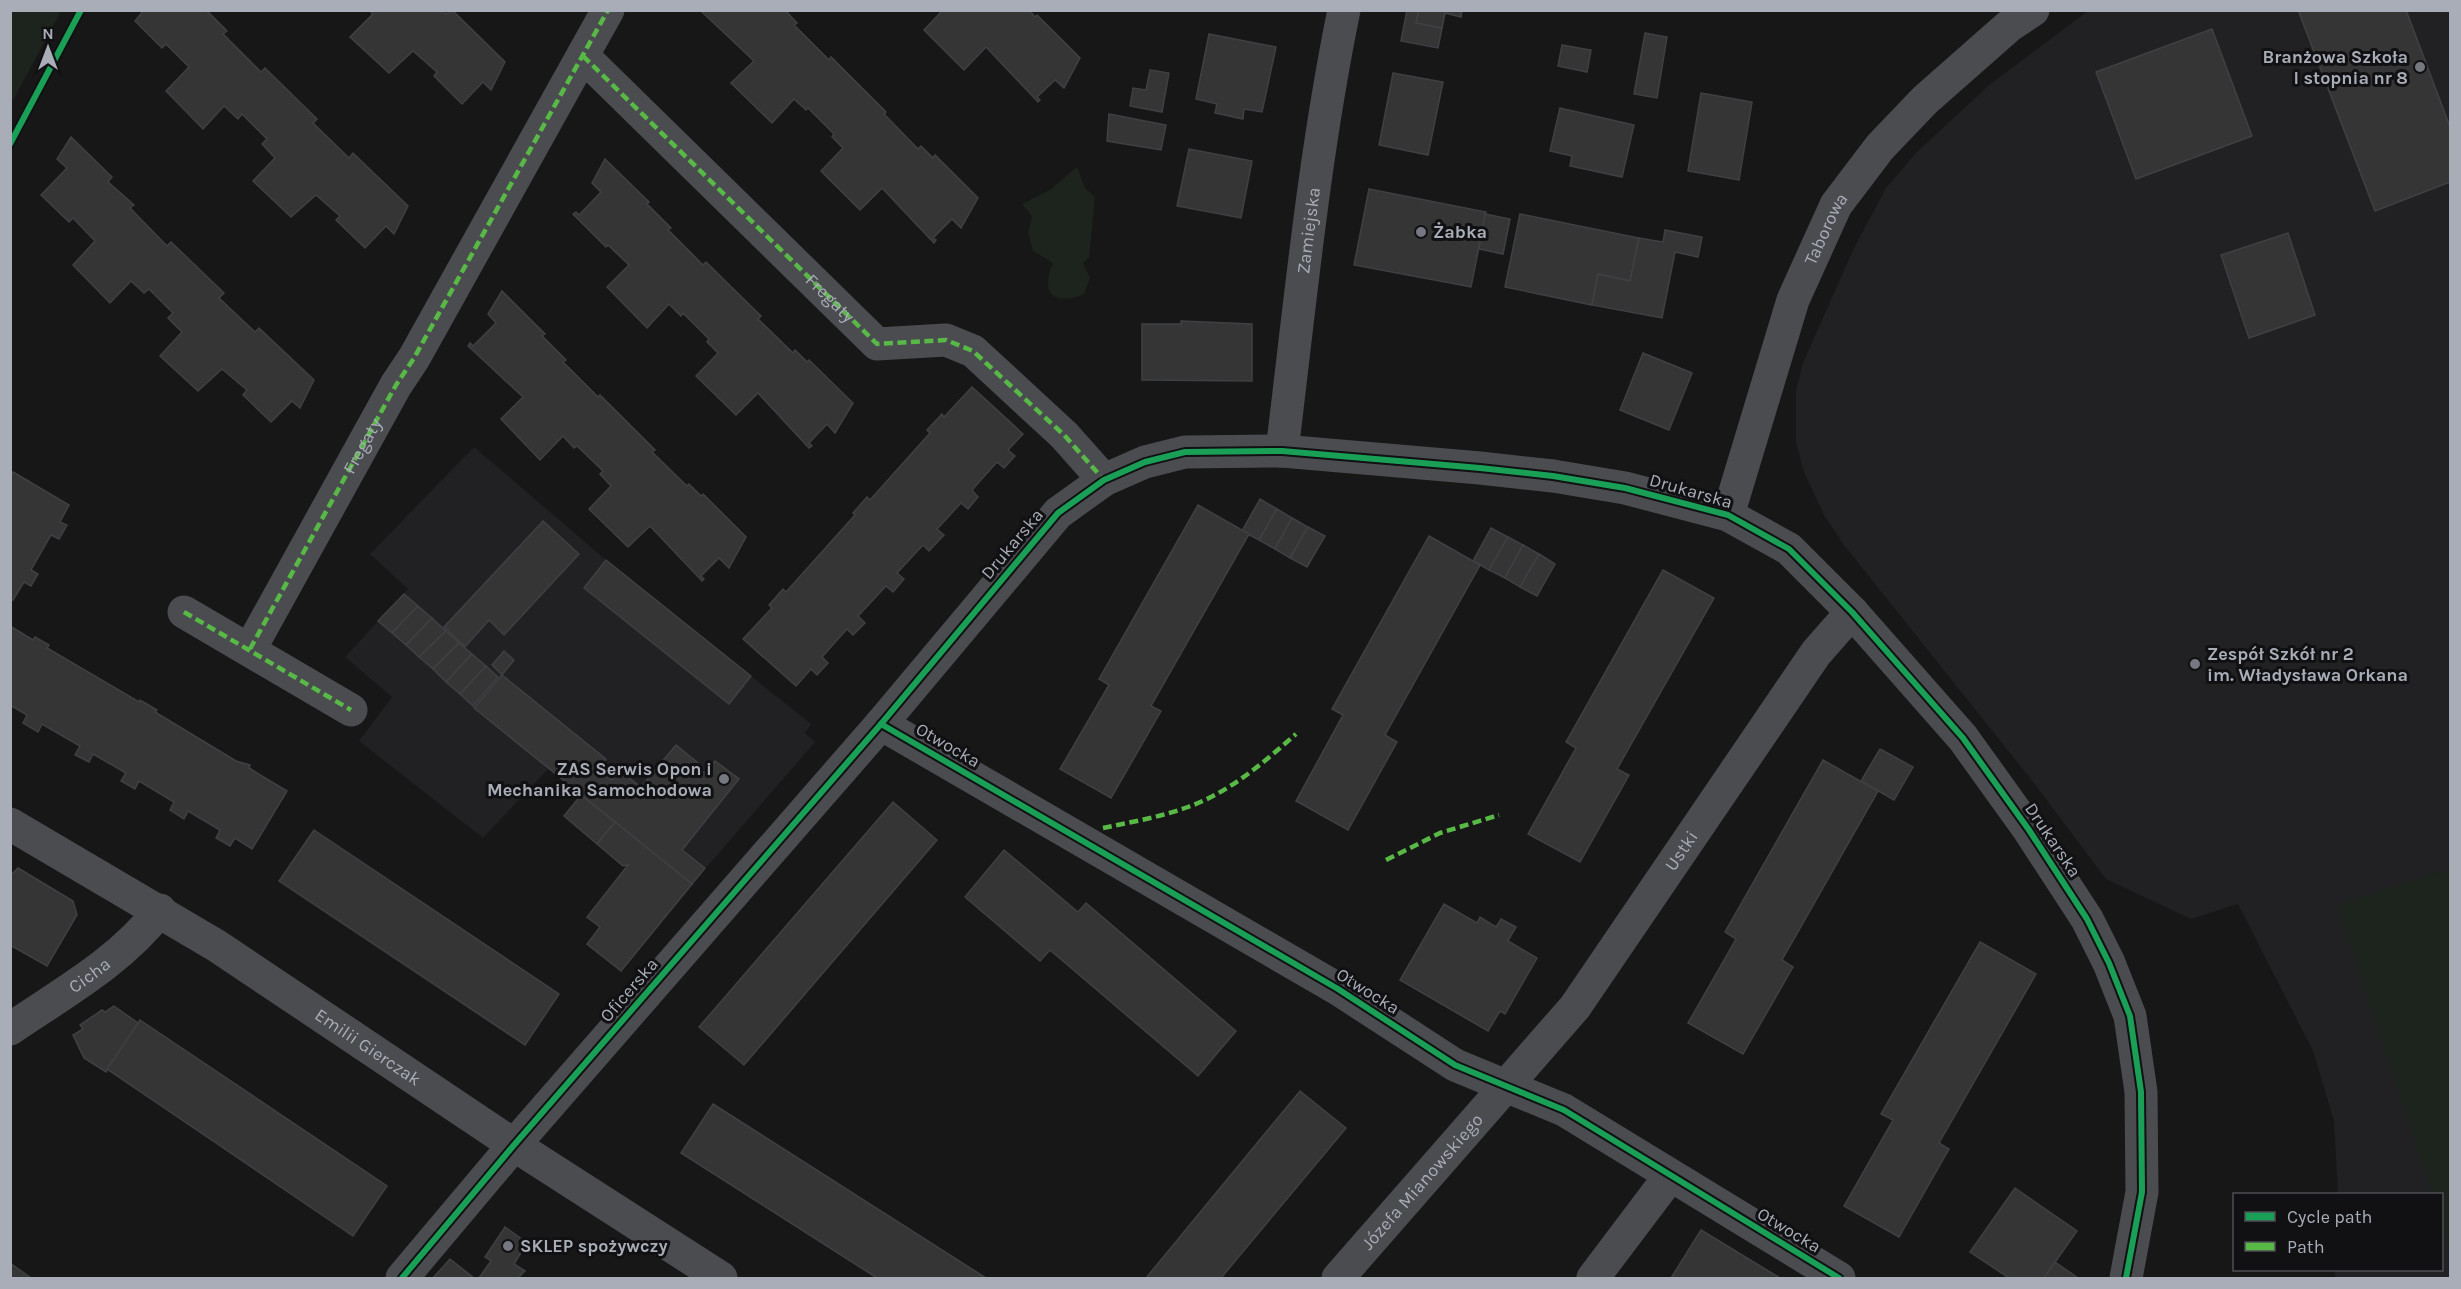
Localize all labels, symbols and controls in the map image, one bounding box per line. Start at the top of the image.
north arrow [18,18,78,78]
text: N [42,24,54,43]
place label: Branżowa Szkoła I stopnia nr 8 [2262,46,2408,89]
marker: Branżowa Szkoła I stopnia nr 8 [2413,60,2427,74]
street label: Zamiejska [1292,186,1325,275]
street label: Taborowa [1799,188,1852,268]
place label: Żabka [1433,221,1487,243]
marker: Żabka [1414,225,1428,239]
street label: Fregaty [801,269,860,328]
street label: Fregaty [338,414,387,478]
street label: Drukarska [1647,469,1735,513]
street label: Drukarska [976,504,1048,584]
place label: Zespół Szkół nr 2 im. Władysława Orkana [2207,643,2408,686]
marker: Zespół Szkół nr 2 im. Władysława Orkana [2188,657,2202,671]
street label: Otwocka [912,718,984,772]
place label: ZAS Serwis Opon i Mechanika Samochodowa [487,758,712,801]
marker: ZAS Serwis Opon i Mechanika Samochodowa [717,772,731,786]
street label: Drukarska [2020,798,2086,882]
street label: Ustki [1660,827,1703,875]
street label: Cicha [64,953,115,998]
street label: Oficerska [595,953,663,1027]
street label: Otwocka [1332,963,1404,1019]
street label: Emilii Gierczak [311,1004,425,1091]
street label: Józefa Mianowskiego [1357,1109,1488,1254]
legend [2233,1193,2443,1271]
street label: Otwocka [1753,1202,1825,1258]
text: Cycle path [2287,1206,2372,1228]
place label: SKLEP spożywczy [520,1235,667,1257]
text: Path [2287,1236,2325,1258]
marker: SKLEP spożywczy [501,1239,515,1253]

